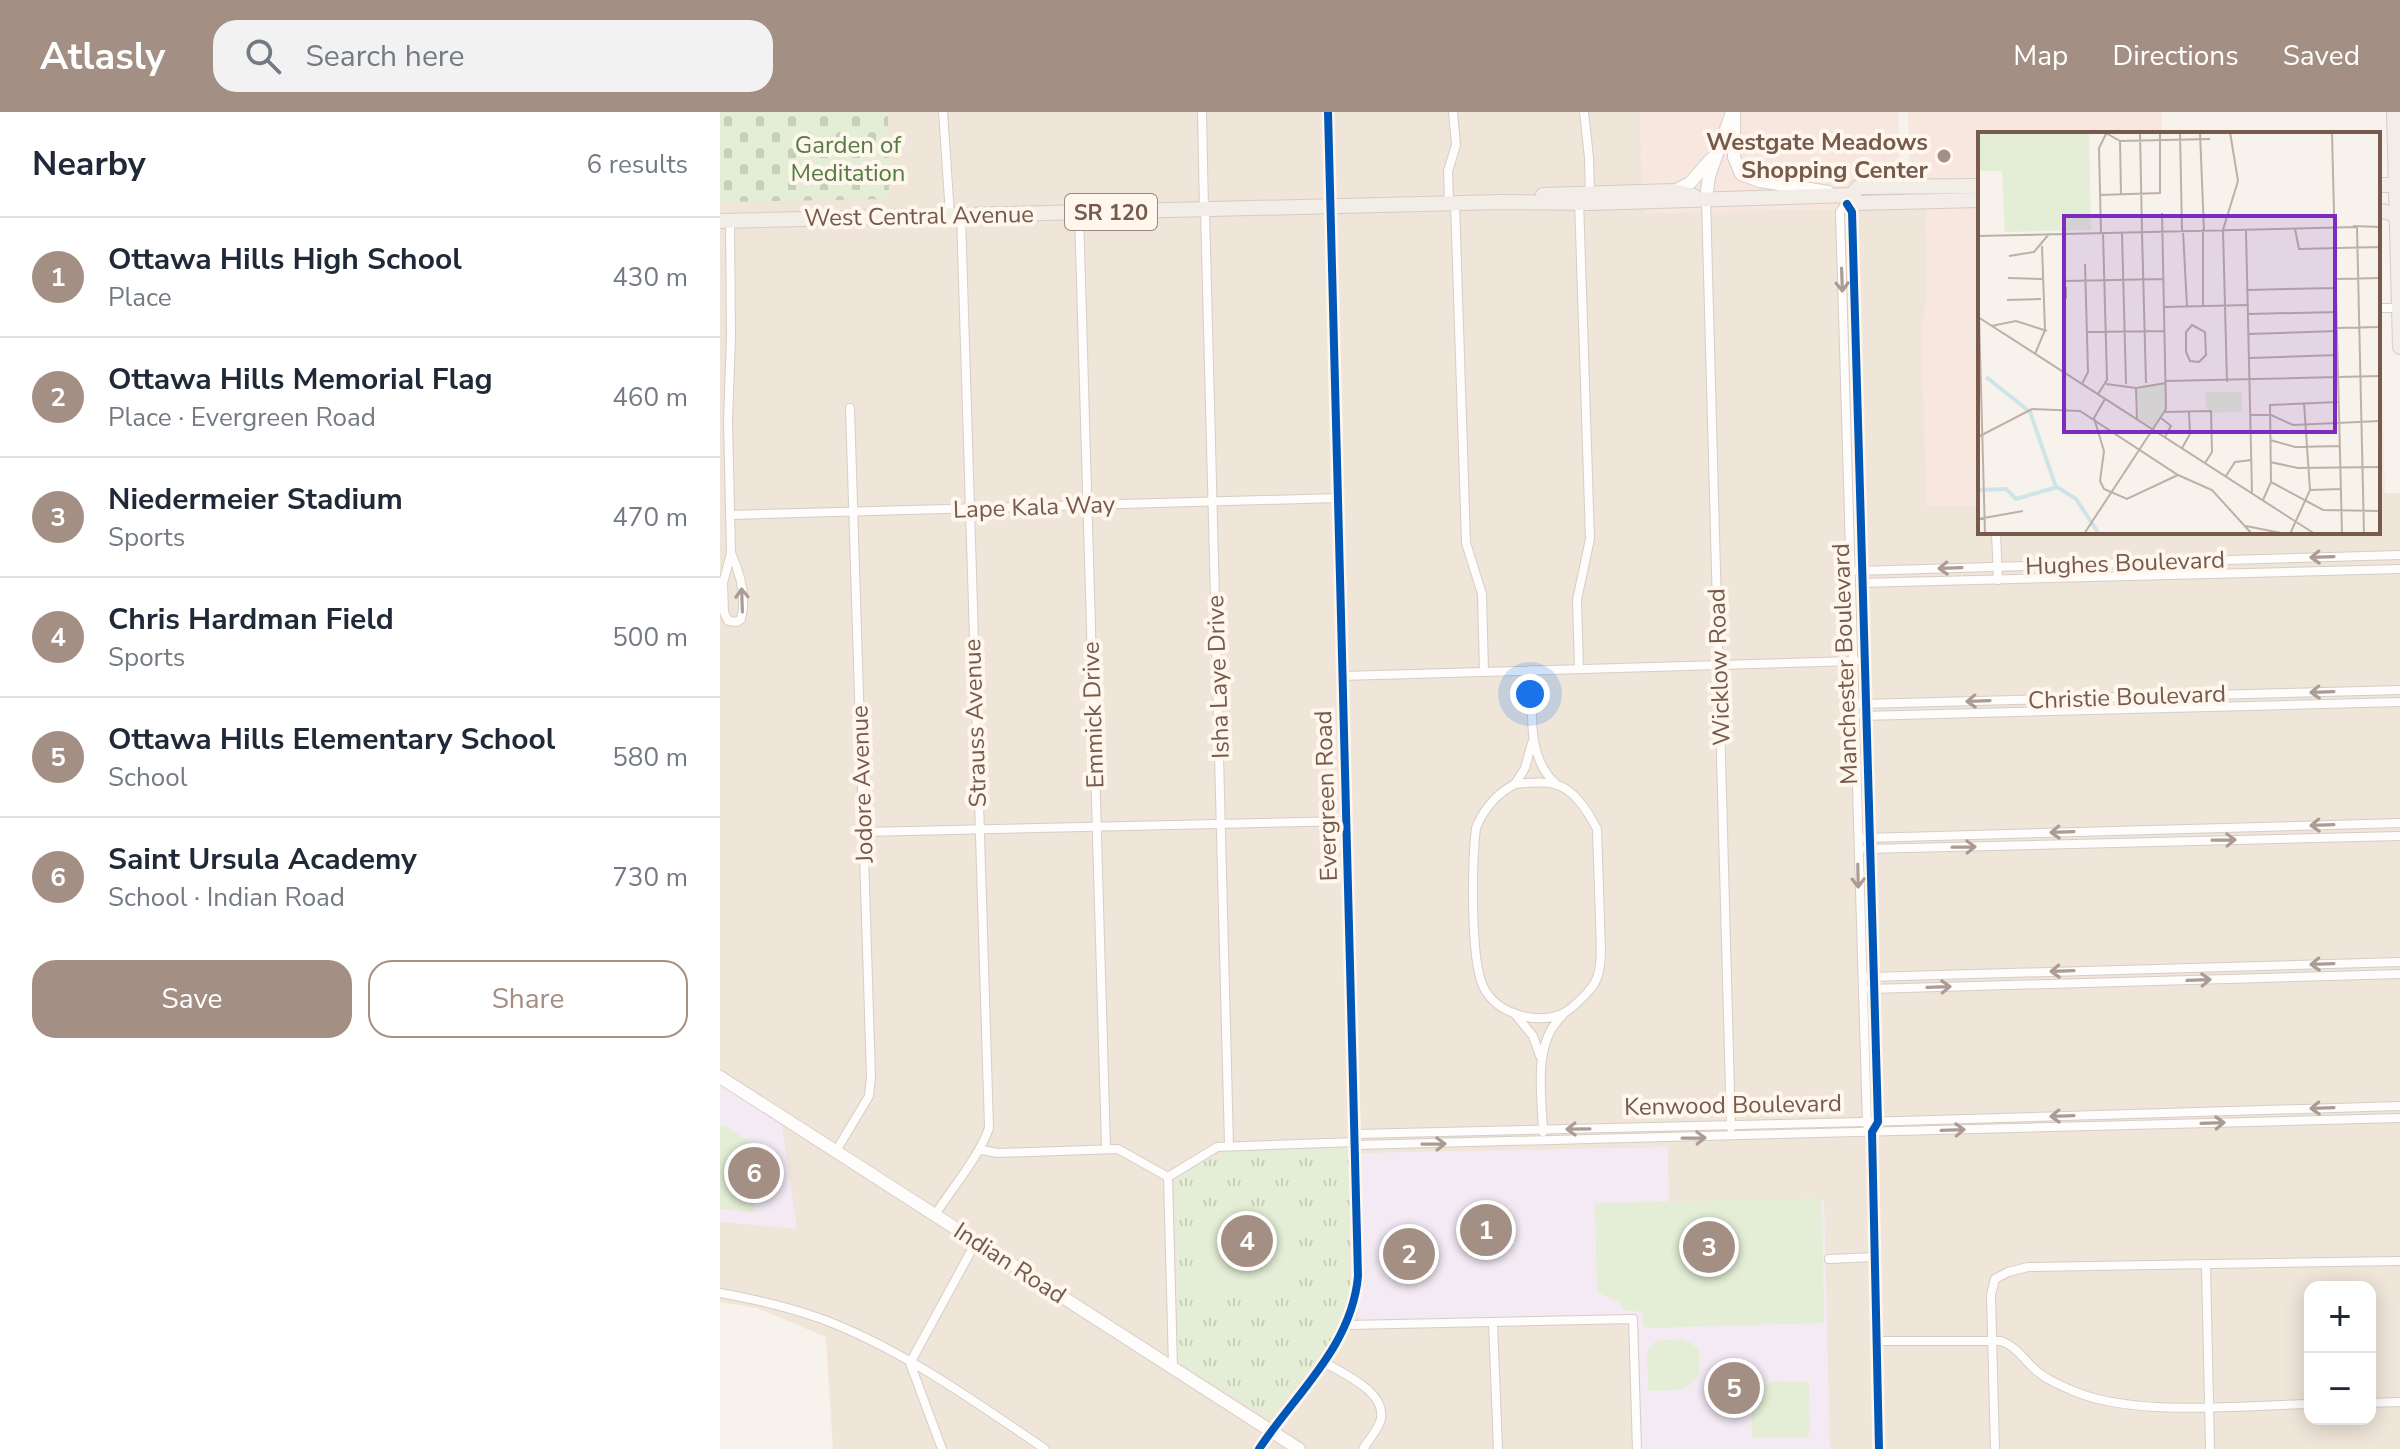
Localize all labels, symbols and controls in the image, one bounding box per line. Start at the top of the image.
search box [213,20,773,92]
text: Atlasly [40,31,165,82]
icon: search [241,34,285,78]
text: Search here [305,36,464,77]
text: Map [2013,37,2068,75]
text: Directions [2112,37,2239,75]
text: Saved [2283,37,2360,75]
place label: Westgate Meadows Shopping Center [1706,126,1929,186]
park label: Garden of Meditation [791,129,905,189]
inset map [1978,132,2380,534]
text: Nearby [32,141,146,187]
text: 6 results [587,147,688,182]
marker: Westgate Meadows Shopping Center [1935,147,1953,165]
road number: SR 120 [1065,194,1157,230]
street label: West Central Avenue [804,198,1034,234]
text: Ottawa Hills High School [108,239,462,280]
text: 1 [50,260,66,295]
text: 430 m [612,260,688,295]
one-way arrow [1835,266,1850,293]
text: Place [108,280,172,315]
text: Ottawa Hills Memorial Flag [108,359,493,400]
text: 2 [50,380,66,415]
text: 460 m [612,380,688,415]
text: Place · Evergreen Road [108,400,376,435]
text: Niedermeier Stadium [108,479,403,520]
street label: Lape Kala Way [952,488,1116,526]
text: 3 [50,500,66,535]
text: 470 m [612,500,688,535]
text: Sports [108,520,185,555]
street label: Manchester Boulevard [1825,543,1865,785]
street label: Hughes Boulevard [2025,544,2225,582]
one-way arrow [2309,549,2336,565]
one-way arrow [1937,560,1964,575]
one-way arrow [735,587,750,614]
street label: Wicklow Road [1700,588,1738,746]
street label: Isha Laye Drive [1199,595,1237,759]
text: Chris Hardman Field [108,599,394,640]
text: 4 [50,620,66,655]
text: 500 m [612,620,688,655]
street label: Strauss Avenue [956,638,994,808]
text: Sports [108,640,185,675]
street label: Emmick Drive [1074,641,1112,789]
your location [1510,674,1550,714]
street label: Christie Boulevard [2027,678,2227,716]
one-way arrow [2309,684,2336,699]
one-way arrow [1965,694,1992,709]
street label: Jodore Avenue [843,705,881,864]
street label: Evergreen Road [1307,710,1345,882]
text: Ottawa Hills Elementary School [108,719,555,760]
text: 5 [50,740,66,775]
text: 580 m [612,740,688,775]
text: School [108,760,187,795]
one-way arrow [2309,818,2336,833]
one-way arrow [2049,825,2076,840]
one-way arrow [2210,833,2237,848]
text: Saint Ursula Academy [108,839,417,880]
one-way arrow [1950,839,1977,855]
text: 6 [50,860,66,895]
text: 730 m [612,860,688,895]
one-way arrow [1851,862,1866,889]
text: School · Indian Road [108,880,345,915]
one-way arrow [2309,957,2336,972]
button: Save [32,960,352,1038]
button: Share [368,960,688,1038]
one-way arrow [2049,964,2076,979]
one-way arrow [2185,972,2212,987]
one-way arrow [1925,980,1952,995]
street label: Kenwood Boulevard [1624,1087,1842,1123]
one-way arrow [2309,1101,2336,1116]
one-way arrow [2049,1109,2076,1124]
one-way arrow [2199,1115,2226,1130]
one-way arrow [1565,1121,1592,1136]
one-way arrow [1939,1123,1966,1138]
one-way arrow [1680,1130,1707,1145]
one-way arrow [1420,1136,1447,1151]
pin: 6 [728,1143,780,1203]
pin: 1 [1460,1200,1512,1260]
pin: 4 [1221,1211,1273,1271]
street label: Indian Road [948,1215,1072,1311]
pin: 3 [1683,1217,1735,1277]
pin: 2 [1383,1224,1435,1284]
map controls [2304,1281,2376,1425]
button: + [2304,1281,2376,1353]
button: − [2304,1353,2376,1425]
pin: 5 [1708,1358,1760,1418]

